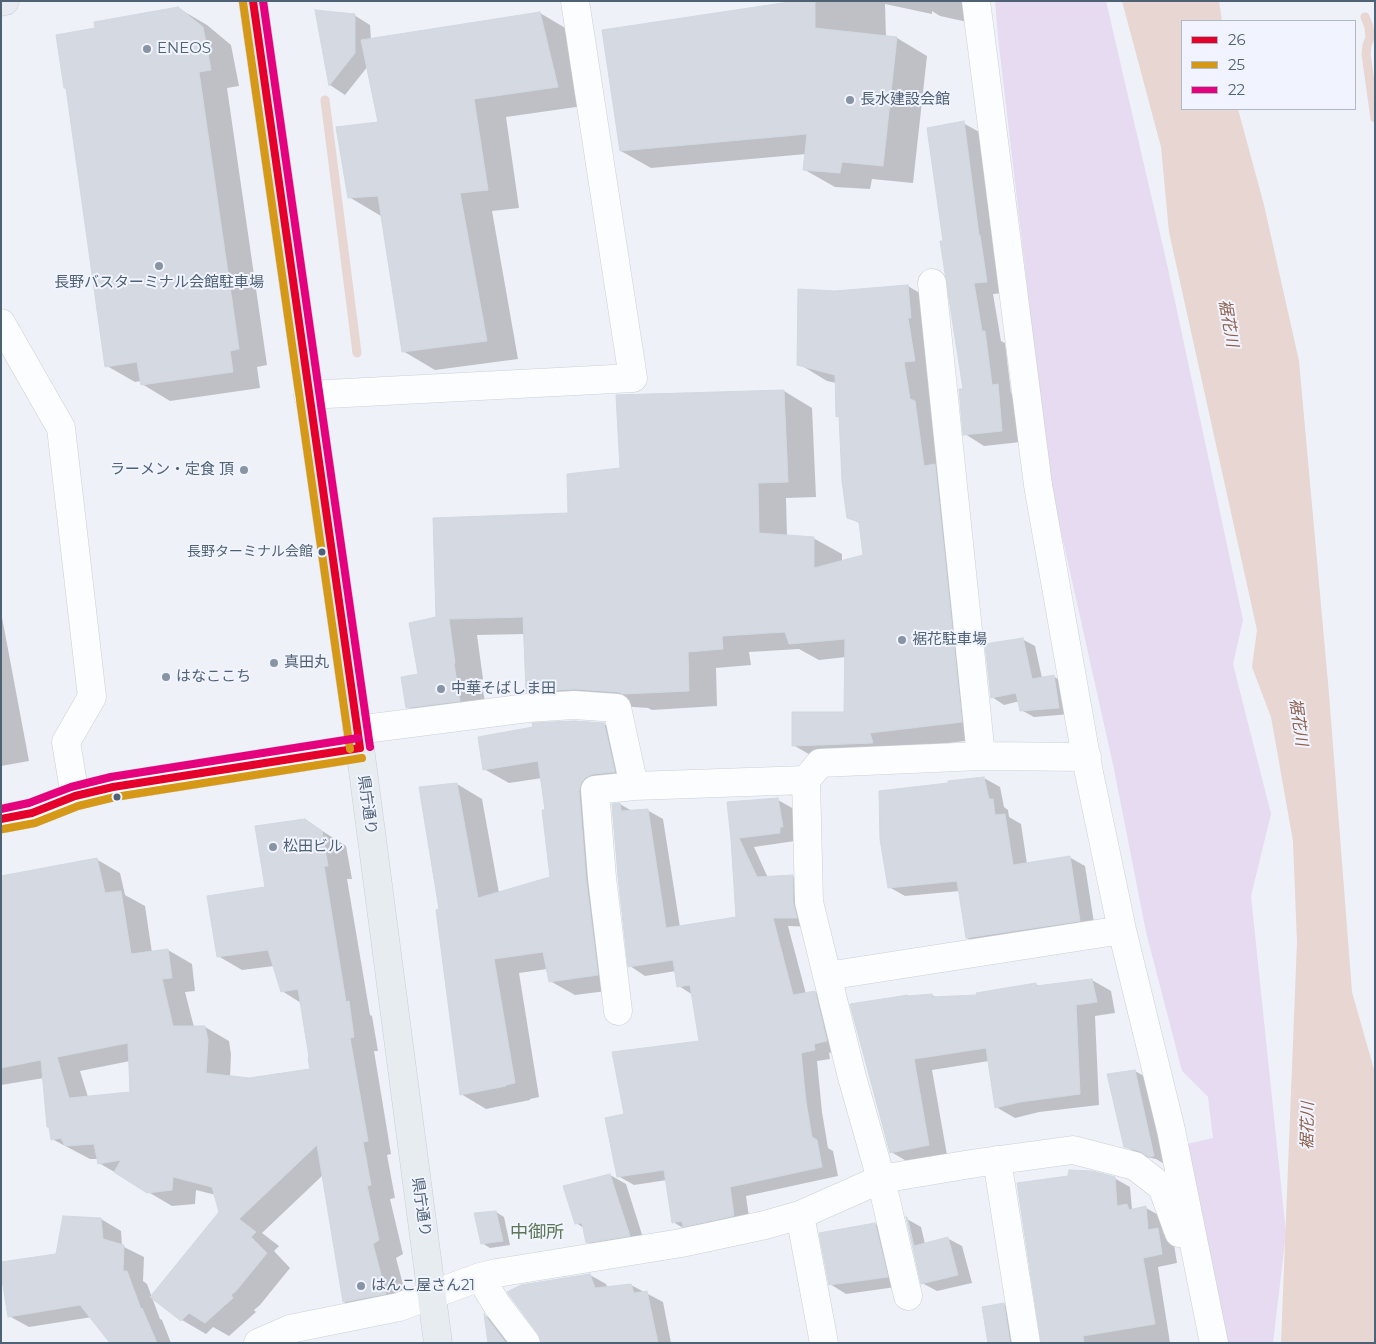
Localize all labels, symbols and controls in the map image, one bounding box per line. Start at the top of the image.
legend [1181,20,1356,110]
text: 26 [1228,30,1246,49]
place label: ENEOS [157,40,211,58]
marker: ENEOS [141,43,153,55]
text: 25 [1228,55,1245,74]
text: 22 [1228,80,1245,99]
place label: 長水建設会館 [860,91,950,109]
marker: 長水建設会館 [844,94,856,106]
marker: 長野バスターミナル会館駐車場 [153,260,165,272]
place label: 長野バスターミナル会館駐車場 [54,274,264,292]
water label: 裾花川 [1214,298,1242,348]
place label: ラーメン・定食 頂 [110,461,234,479]
marker: ラーメン・定食 頂 [238,464,250,476]
place label: 長野ターミナル会館 [187,544,313,560]
marker: 長野ターミナル会館 [317,547,327,557]
place label: 裾花駐車場 [912,631,987,649]
marker: 裾花駐車場 [896,634,908,646]
place label: 真田丸 [284,654,329,672]
marker: 真田丸 [268,657,280,669]
place label: はなここち [176,668,251,686]
marker: はなここち [160,671,172,683]
place label: 中華そばしま田 [451,680,556,698]
marker: 中華そばしま田 [435,683,447,695]
water label: 裾花川 [1285,697,1311,747]
street label: 県庁通り [354,774,380,836]
unlabelled marker [112,792,122,802]
place label: 松田ビル [283,838,343,856]
marker: 松田ビル [267,841,279,853]
water label: 裾花川 [1298,1102,1318,1150]
street label: 県庁通り [408,1176,434,1238]
district label: 中御所 [510,1222,564,1244]
place label: はんこ屋さん21 [371,1277,475,1295]
marker: はんこ屋さん21 [355,1280,367,1292]

